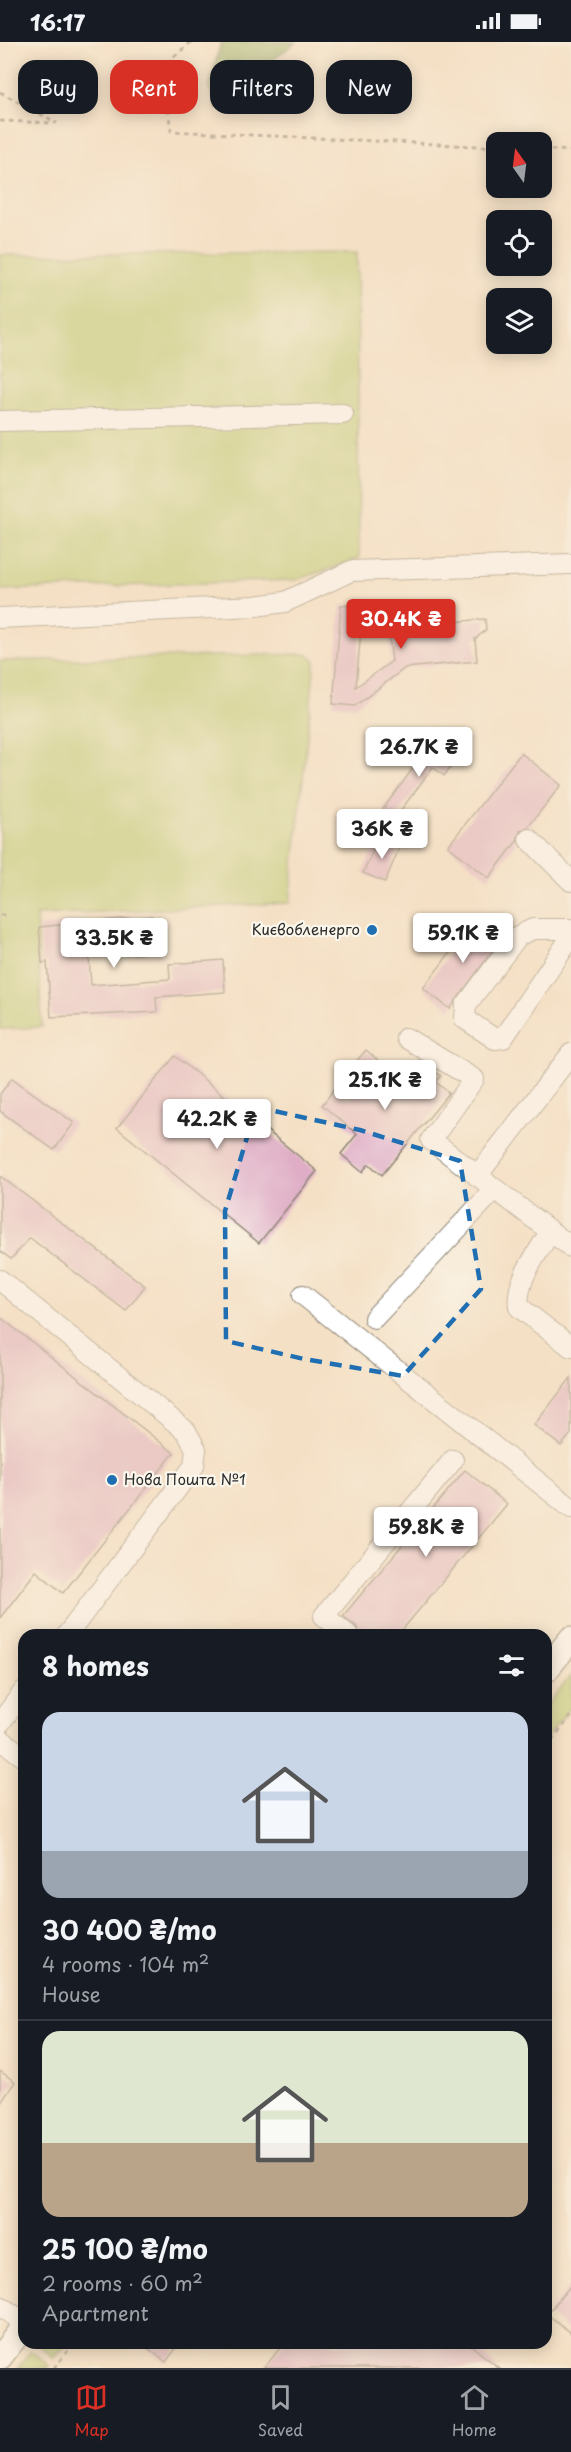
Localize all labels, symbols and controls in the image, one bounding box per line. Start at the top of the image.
text: 16:17 [30,5,85,38]
chip: Buy [18,60,98,114]
chip: Rent [110,60,198,114]
chip: Filters [210,60,314,114]
chip: New [326,60,412,114]
north arrow [486,132,552,198]
map controls [486,132,552,354]
button: locate [486,210,552,276]
button: layers [486,288,552,354]
pin: 30.4K ₴ [346,599,456,650]
text: 30.4K ₴ [360,603,442,633]
pin: 26.7K ₴ [364,727,474,778]
text: 26.7K ₴ [379,731,459,761]
pin: 36K ₴ [340,809,424,860]
text: 36K ₴ [351,813,413,843]
pin: 59.1K ₴ [408,913,518,964]
place label: Києвобленерго [252,917,360,940]
text: 59.1K ₴ [427,917,499,947]
pin: 33.5K ₴ [59,918,169,969]
text: 33.5K ₴ [75,922,153,952]
marker: Києвобленерго [365,923,379,937]
pin: 25.1K ₴ [330,1060,440,1111]
text: 25.1K ₴ [348,1064,422,1094]
pin: 42.2K ₴ [162,1099,272,1150]
text: 42.2K ₴ [177,1103,257,1133]
place label: Нова Пошта №1 [124,1467,246,1490]
marker: Нова Пошта №1 [105,1473,119,1487]
pin: 59.8K ₴ [371,1507,481,1558]
text: 59.8K ₴ [388,1511,464,1541]
text: 8 homes [42,1646,149,1685]
icon: filters [495,1649,528,1682]
icon: home [231,1751,339,1859]
text: 30 400 ₴/mo [42,1910,216,1949]
text: 4 rooms · 104 m² [42,1949,209,1979]
text: House [42,1979,101,2009]
icon: home [231,2070,339,2178]
text: 25 100 ₴/mo [42,2229,208,2268]
text: 2 rooms · 60 m² [42,2268,203,2298]
text: Apartment [42,2298,149,2328]
tab: Map [74,2381,109,2441]
tab: Saved [258,2381,303,2441]
tab: Home [452,2381,497,2441]

